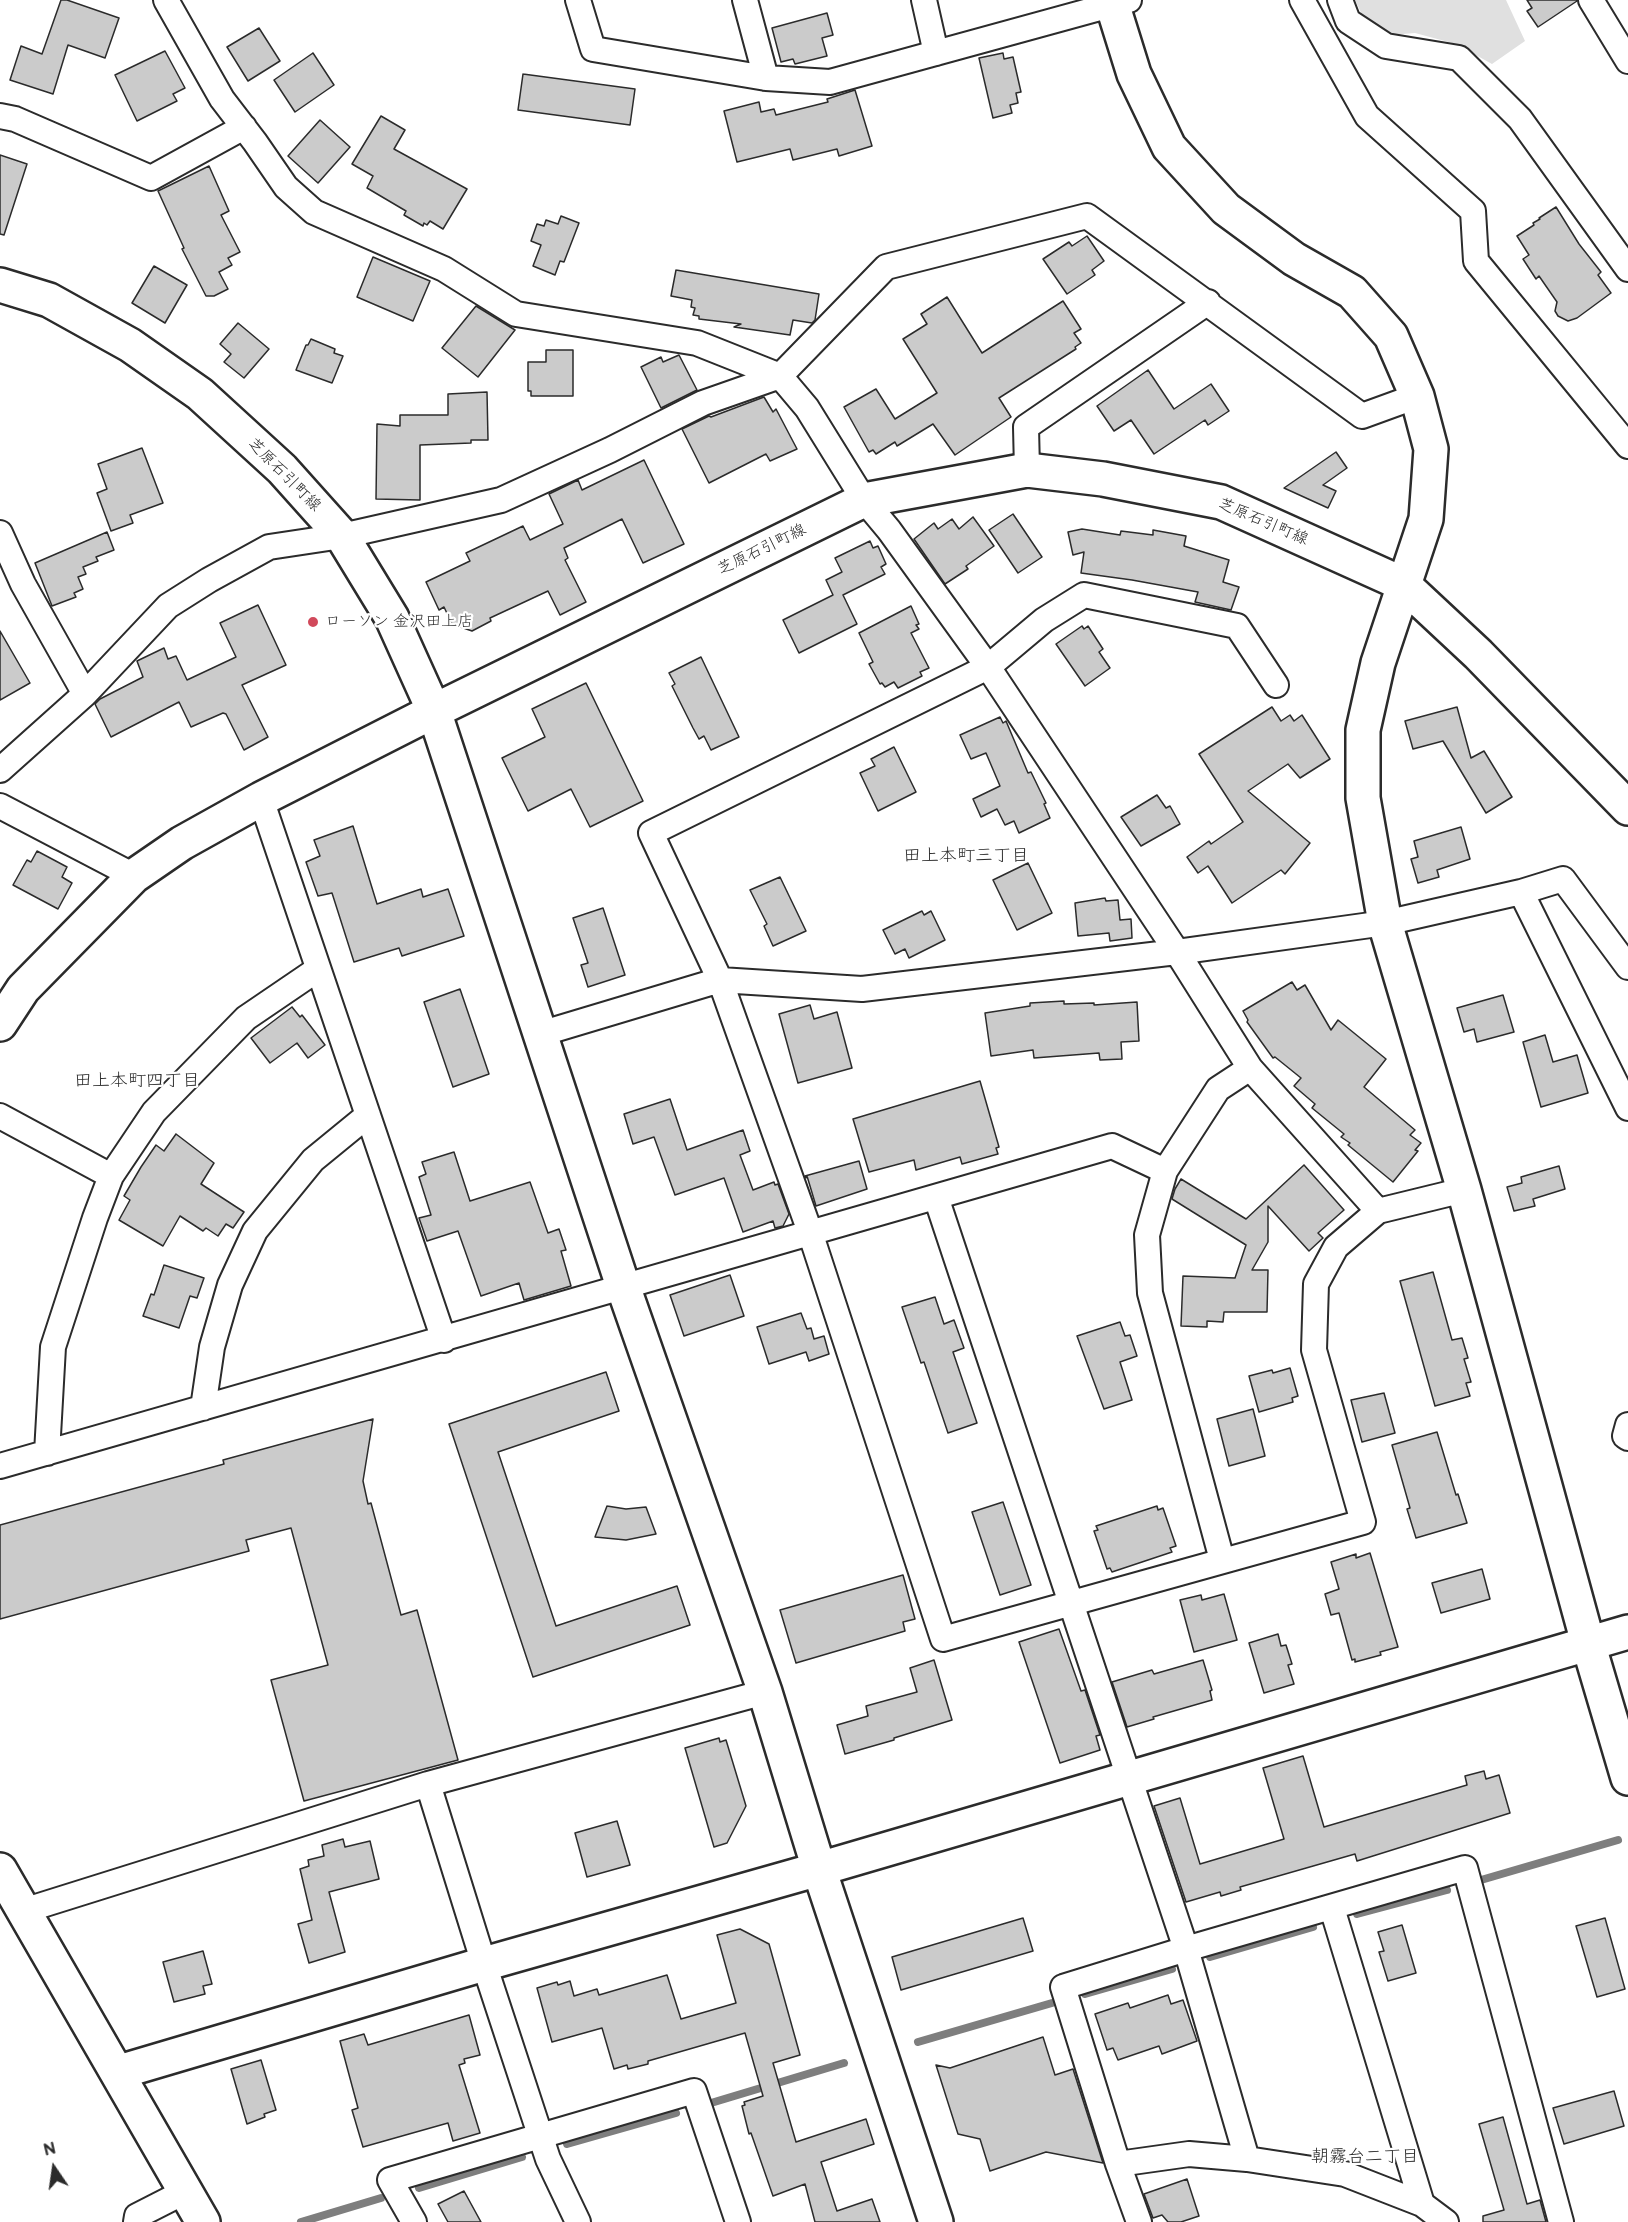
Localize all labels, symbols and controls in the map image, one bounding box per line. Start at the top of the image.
street label: 芝原石引町線 [243,434,325,516]
street label: 芝原石引町線 [1215,494,1311,550]
street label: 芝原石引町線 [715,520,809,580]
place label: ローソン 金沢田上店 [325,612,473,632]
marker: ローソン 金沢田上店 [306,615,320,629]
district label: 田上本町三丁目 [903,845,1029,867]
district label: 田上本町四丁目 [74,1070,200,1092]
north arrow [24,2138,84,2198]
text: N [42,2139,58,2161]
district label: 朝霧台二丁目 [1311,2146,1419,2168]

